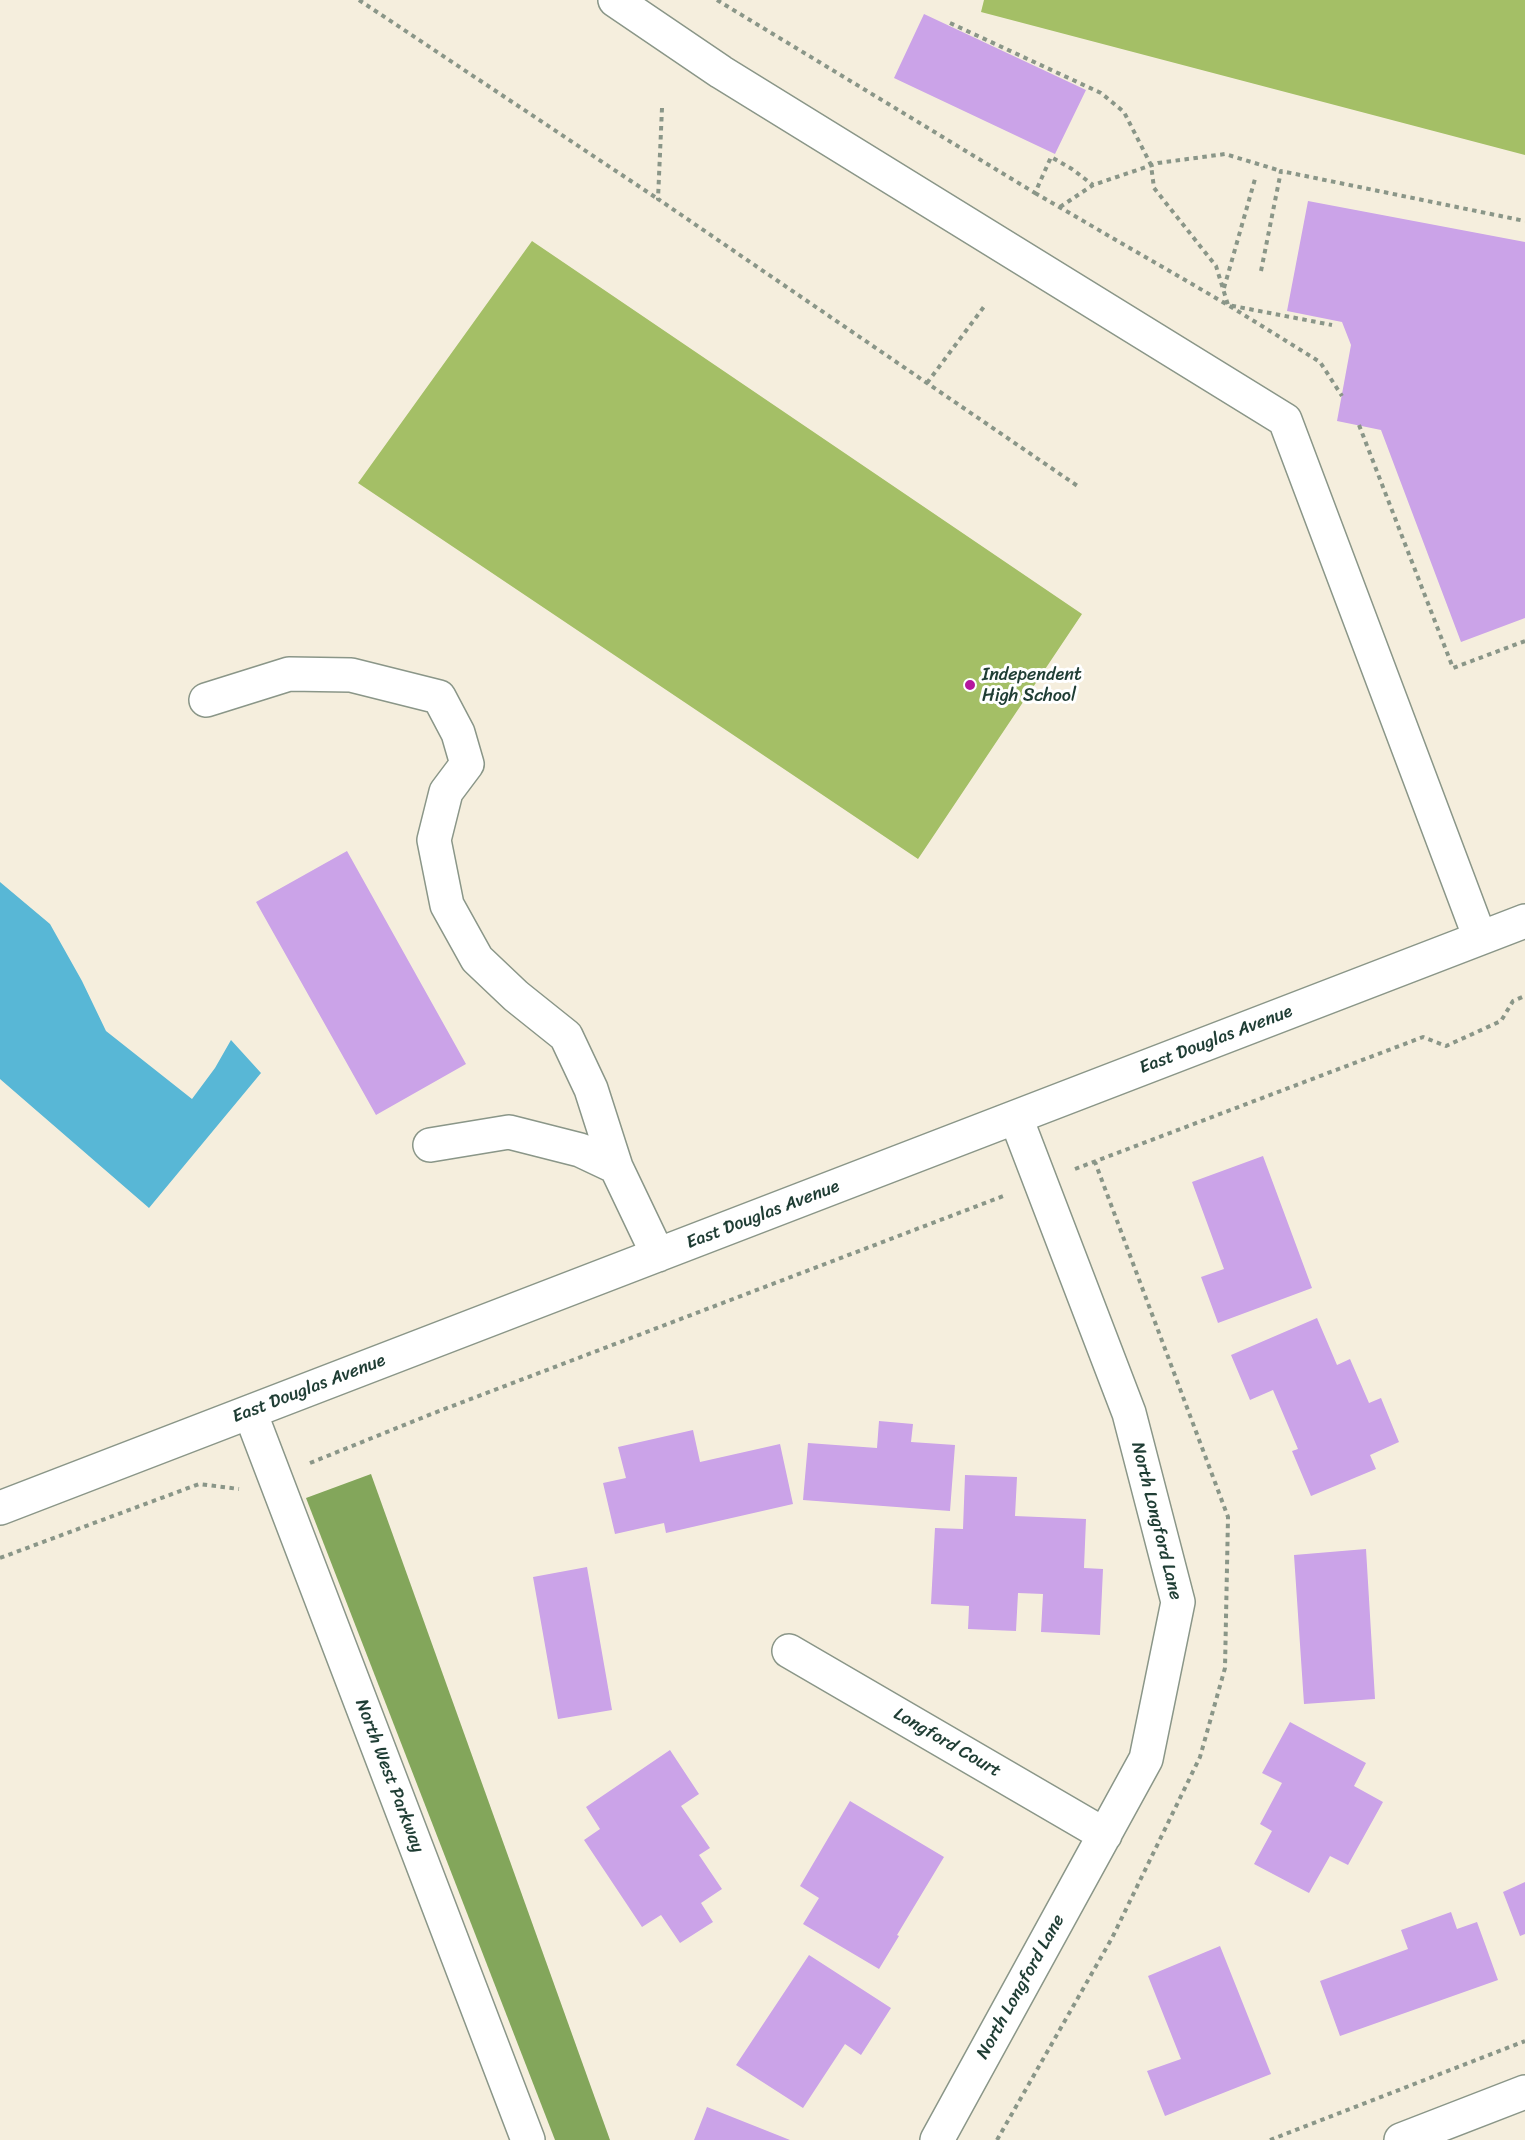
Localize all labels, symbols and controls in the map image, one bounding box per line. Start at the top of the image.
place label: Independent High School [982,664,1082,706]
marker: Independent High School [963,678,977,692]
street label: East Douglas Avenue [1136,1001,1296,1079]
street label: East Douglas Avenue [683,1176,843,1254]
street label: East Douglas Avenue [229,1350,389,1428]
street label: North Longford Lane [1126,1440,1186,1602]
street label: North West Parkway [350,1696,428,1856]
street label: Longford Court [890,1704,1004,1782]
street label: North Longford Lane [972,1911,1070,2063]

